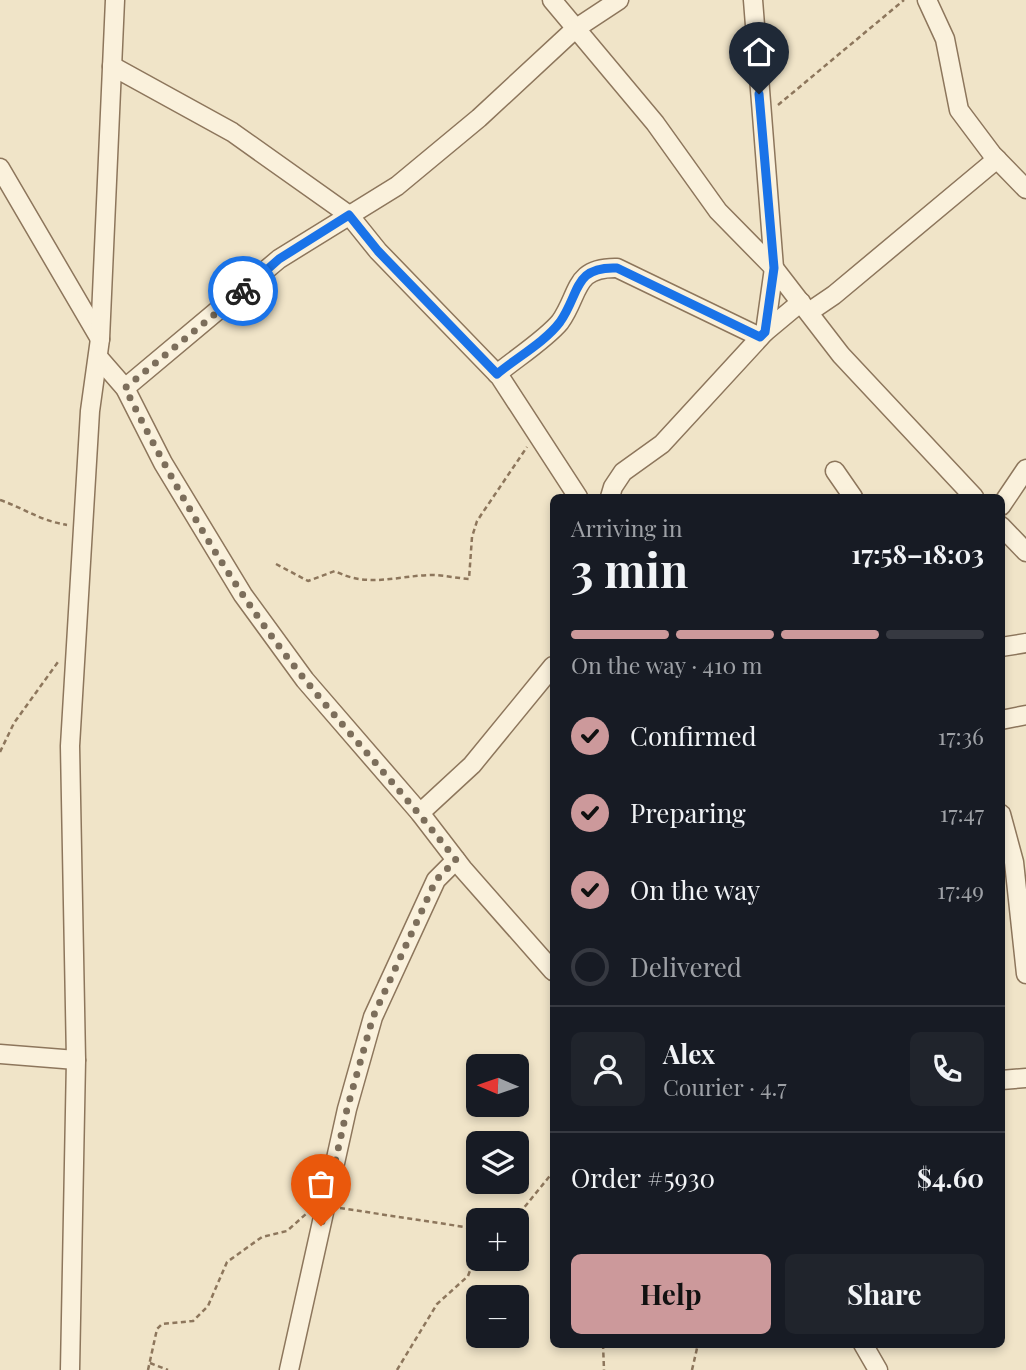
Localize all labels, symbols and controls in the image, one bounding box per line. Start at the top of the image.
pin [729,22,789,94]
icon: home [740,33,778,71]
courier [208,256,278,326]
icon: bike [224,272,262,310]
text: Arriving in [571,512,683,543]
text: 17:58–18:03 [851,536,984,571]
text: 3 min [571,538,688,600]
text: On the way · 410 m [571,649,762,680]
icon: check [571,717,609,755]
text: Confirmed [630,718,757,753]
text: 17:36 [938,720,984,751]
icon: check [571,794,609,832]
text: Preparing [630,795,746,830]
text: 17:47 [940,797,984,828]
icon: check [571,871,609,909]
text: On the way [630,872,760,907]
text: 17:49 [937,874,984,905]
text: Delivered [630,949,742,984]
button: person [571,1032,645,1106]
button: phone [910,1032,984,1106]
text: Alex [663,1036,715,1071]
north arrow [466,1054,528,1116]
map controls [466,1054,529,1348]
text: Courier · 4.7 [663,1071,787,1102]
button: layers [466,1131,529,1194]
pin [291,1154,351,1226]
text: Order #5930 [571,1160,715,1195]
text: $4.60 [917,1160,984,1195]
icon: bag [302,1165,340,1203]
button: + [466,1208,529,1271]
button: Help [571,1254,771,1334]
button: Share [785,1254,984,1334]
button: − [466,1285,529,1348]

